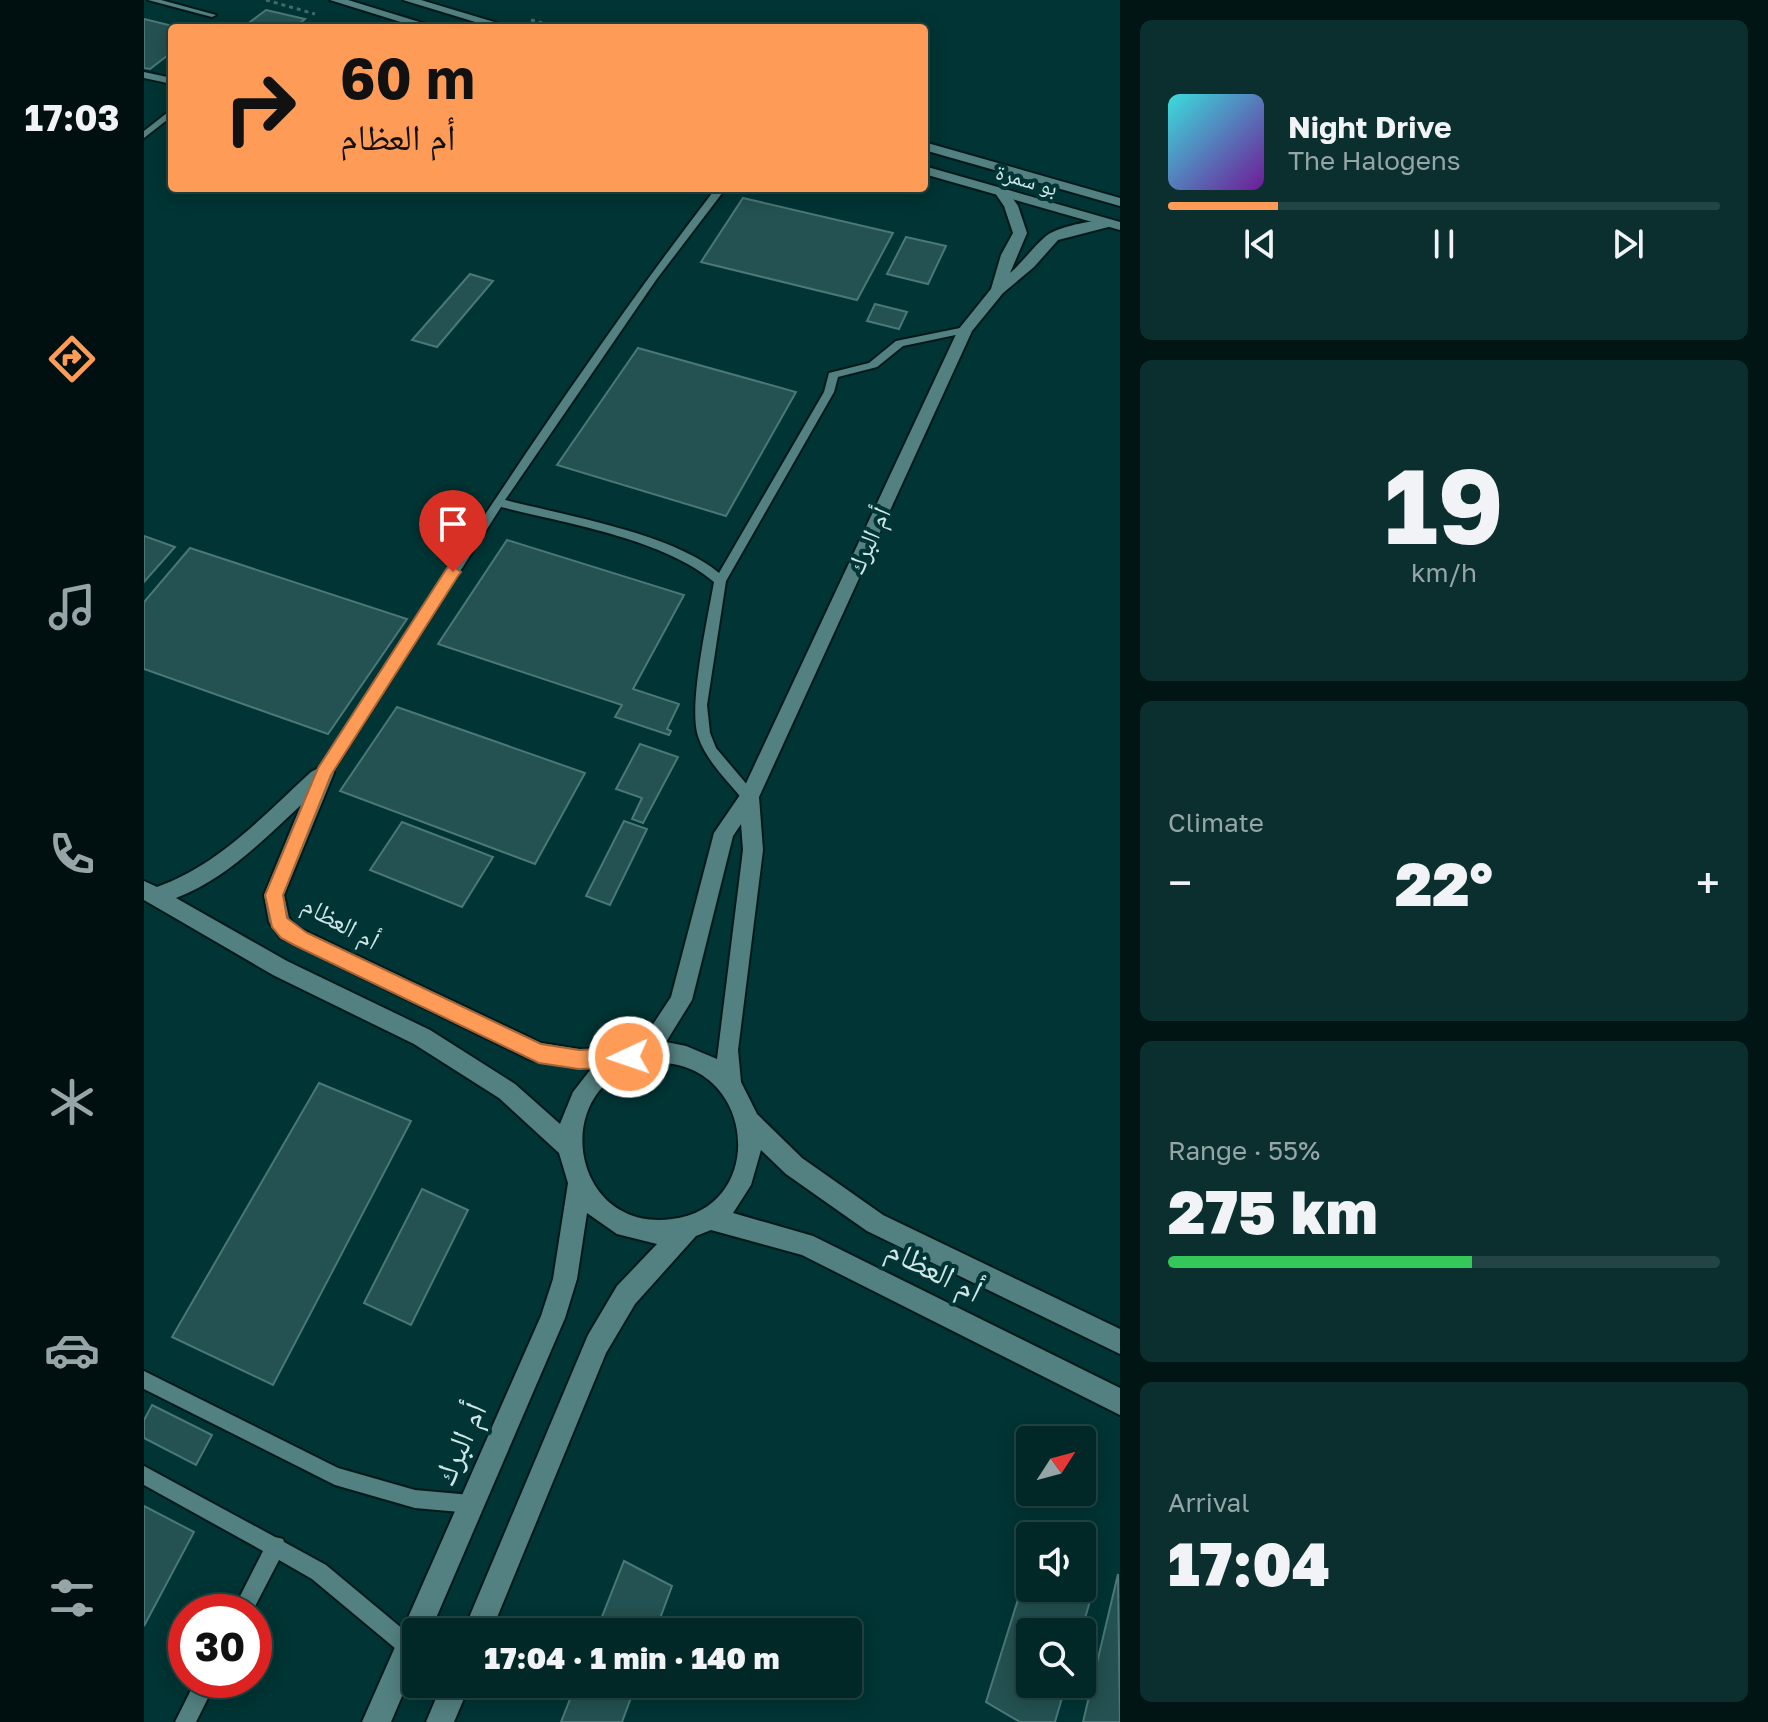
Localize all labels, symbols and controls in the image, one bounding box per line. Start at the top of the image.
text: 60 m [340,44,475,111]
icon: right [208,56,312,160]
text: 17:03 [24,96,120,139]
text: Night Drive [1288,109,1452,145]
text: أم العظام [340,115,456,158]
text: The Halogens [1288,145,1461,176]
street label: بو سمرة [993,157,1061,201]
icon: previous [1238,222,1282,266]
icon: pause [1422,222,1466,266]
icon: next [1606,222,1650,266]
icon: directions [44,331,100,387]
text: 19 [1384,442,1504,567]
pin [419,490,487,572]
icon: arrive [431,502,475,546]
street label: أم البرك [839,502,899,579]
text: km/h [1411,557,1477,588]
icon: music [44,579,100,635]
text: Climate [1168,807,1264,838]
icon: phone [44,826,100,882]
text: 22° [1395,847,1493,919]
text: − [1168,856,1192,909]
text: + [1696,856,1720,909]
street label: أم العظام [296,888,385,958]
position arrow [587,1015,671,1099]
icon: climate [44,1074,100,1130]
text: Range · 55% [1168,1135,1320,1166]
text: 275 km [1168,1175,1378,1247]
street label: أم العظام [879,1229,989,1312]
icon: car [44,1322,100,1378]
street label: أم البرك [424,1396,497,1491]
north arrow [1016,1426,1096,1506]
map controls [1016,1426,1096,1698]
text: Arrival [1168,1487,1249,1518]
button: sound [1016,1522,1096,1602]
text: 17:04 [1168,1527,1330,1599]
icon: filters [44,1570,100,1626]
speed limit sign: 30 [168,1594,272,1698]
button: search [1016,1618,1096,1698]
text: 17:04 · 1 min · 140 m [484,1640,780,1676]

